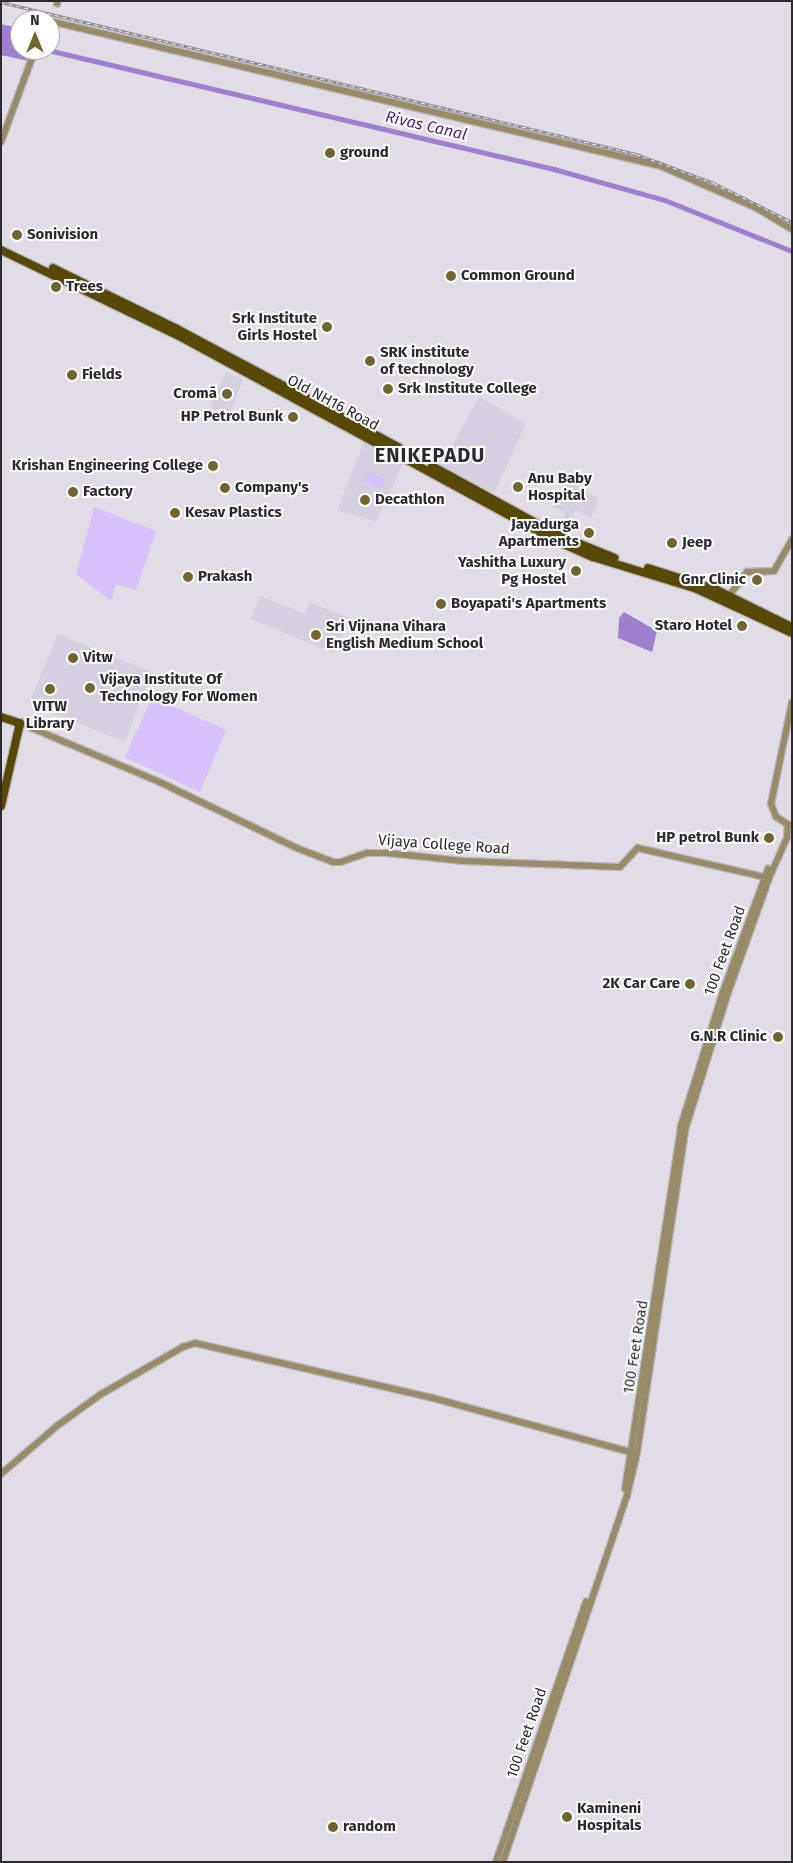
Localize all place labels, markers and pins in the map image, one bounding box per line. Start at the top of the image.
place label: ground [340,144,389,162]
marker: ground [324,147,336,159]
place label: Sonivision [27,226,98,244]
marker: Sonivision [11,229,23,241]
place label: Common Ground [461,267,575,285]
marker: Common Ground [445,270,457,282]
place label: Trees [66,278,103,296]
marker: Trees [50,281,62,293]
place label: Srk Institute Girls Hostel [232,309,317,344]
marker: Srk Institute Girls Hostel [321,321,333,333]
place label: SRK institute of technology [380,343,474,378]
marker: SRK institute of technology [364,355,376,367]
place label: Fields [82,366,122,384]
marker: Fields [66,369,78,381]
place label: Srk Institute College [398,380,537,398]
marker: Srk Institute College [382,383,394,395]
place label: Cromā [173,385,217,403]
marker: Cromā [221,388,233,400]
place label: HP Petrol Bunk [181,408,283,426]
marker: HP Petrol Bunk [287,411,299,423]
place label: Krishan Engineering College [12,457,203,475]
marker: Krishan Engineering College [207,460,219,472]
place label: Anu Baby Hospital [528,469,592,504]
place label: Company's [235,479,309,497]
marker: Anu Baby Hospital [512,481,524,493]
marker: Company's [219,482,231,494]
place label: Factory [83,483,133,501]
marker: Factory [67,486,79,498]
place label: Decathlon [375,491,445,509]
marker: Decathlon [359,494,371,506]
place label: Kesav Plastics [185,504,282,522]
marker: Kesav Plastics [169,507,181,519]
place label: Jayadurga Apartments [499,515,579,550]
marker: Jayadurga Apartments [583,527,595,539]
place label: Jeep [682,534,712,552]
marker: Jeep [666,537,678,549]
place label: Yashitha Luxury Pg Hostel [458,553,566,588]
marker: Yashitha Luxury Pg Hostel [570,565,582,577]
place label: Prakash [198,568,252,586]
marker: Prakash [182,571,194,583]
place label: Gnr Clinic [681,571,746,589]
marker: Gnr Clinic [750,573,764,587]
place label: Boyapati's Apartments [451,595,606,613]
marker: Boyapati's Apartments [435,598,447,610]
place label: Sri Vijnana Vihara English Medium School [326,617,483,652]
place label: Staro Hotel [655,617,732,635]
marker: Staro Hotel [736,620,748,632]
marker: Sri Vijnana Vihara English Medium School [310,629,322,641]
place label: Vitw [83,649,113,667]
marker: Vitw [67,652,79,664]
place label: Vijaya Institute Of Technology For Women [100,670,258,705]
marker: Vijaya Institute Of Technology For Women [84,682,96,694]
marker: VITW Library [44,683,56,695]
place label: VITW Library [26,697,74,732]
place label: HP petrol Bunk [656,829,759,847]
marker: HP petrol Bunk [763,832,775,844]
place label: 2K Car Care [602,975,680,993]
marker: 2K Car Care [684,978,696,990]
place label: G.N.R Clinic [690,1028,767,1046]
marker: G.N.R Clinic [771,1030,785,1044]
place label: Kamineni Hospitals [577,1799,642,1834]
marker: Kamineni Hospitals [561,1811,573,1823]
place label: random [343,1818,396,1836]
marker: random [327,1821,339,1833]

